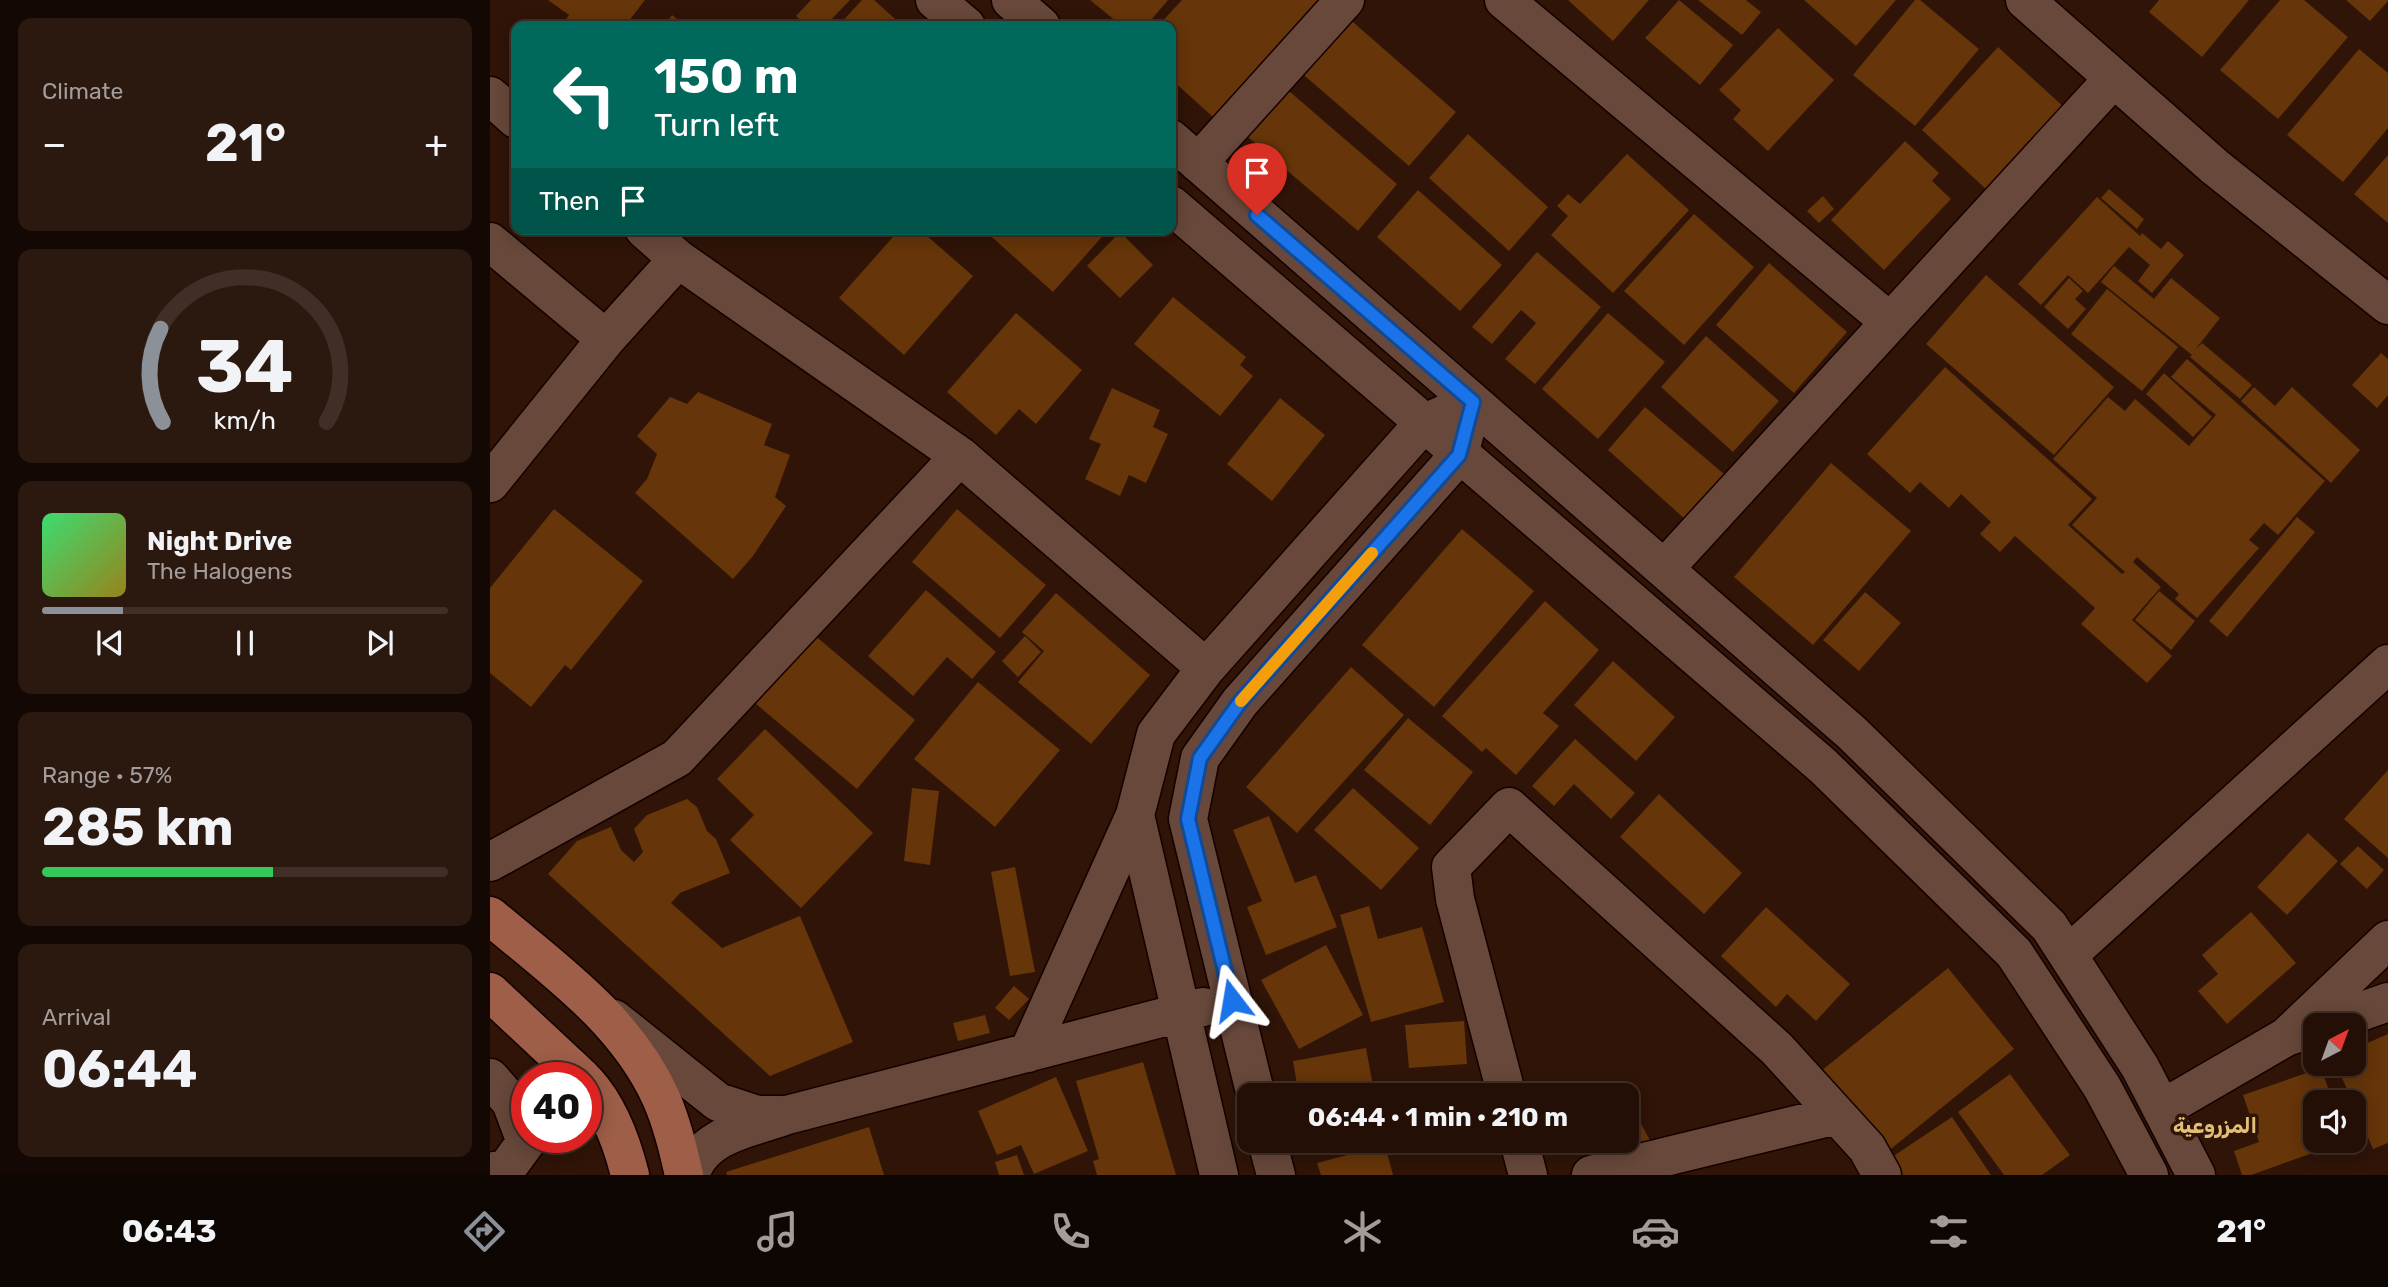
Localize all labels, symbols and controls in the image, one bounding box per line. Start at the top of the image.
text: 150 m [654,47,799,105]
icon: left [539,49,630,140]
text: Climate [42,77,123,105]
text: Turn left [654,106,779,144]
text: 21° [205,112,286,174]
text: − [42,121,67,167]
text: + [424,121,448,167]
pin [1227,143,1287,215]
icon: arrive [1238,154,1276,192]
icon: arrive [614,182,652,220]
text: Then [539,186,600,217]
text: 34 [196,325,294,411]
text: km/h [214,406,276,435]
text: Night Drive [147,526,292,557]
text: The Halogens [147,557,293,585]
icon: previous [91,624,129,662]
icon: pause [226,624,264,662]
icon: next [361,624,399,662]
text: Range · 57% [42,761,172,789]
text: 285 km [42,796,234,858]
position arrow [1195,963,1269,1037]
text: Arrival [42,1003,111,1031]
north arrow [2303,1013,2366,1076]
map controls [2303,1013,2366,1153]
text: 06:44 [42,1038,197,1100]
speed limit sign: 40 [511,1062,602,1153]
button: sound [2303,1090,2366,1153]
text: 06:44 · 1 min · 210 m [1308,1102,1568,1133]
district label: المزروعية [2173,1113,2257,1139]
icon: directions [460,1207,509,1256]
icon: music [753,1207,802,1256]
icon: phone [1046,1207,1095,1256]
icon: climate [1338,1207,1387,1256]
icon: car [1631,1207,1680,1256]
icon: filters [1924,1207,1973,1256]
text: 06:43 [122,1212,217,1250]
text: 21° [2216,1212,2266,1250]

